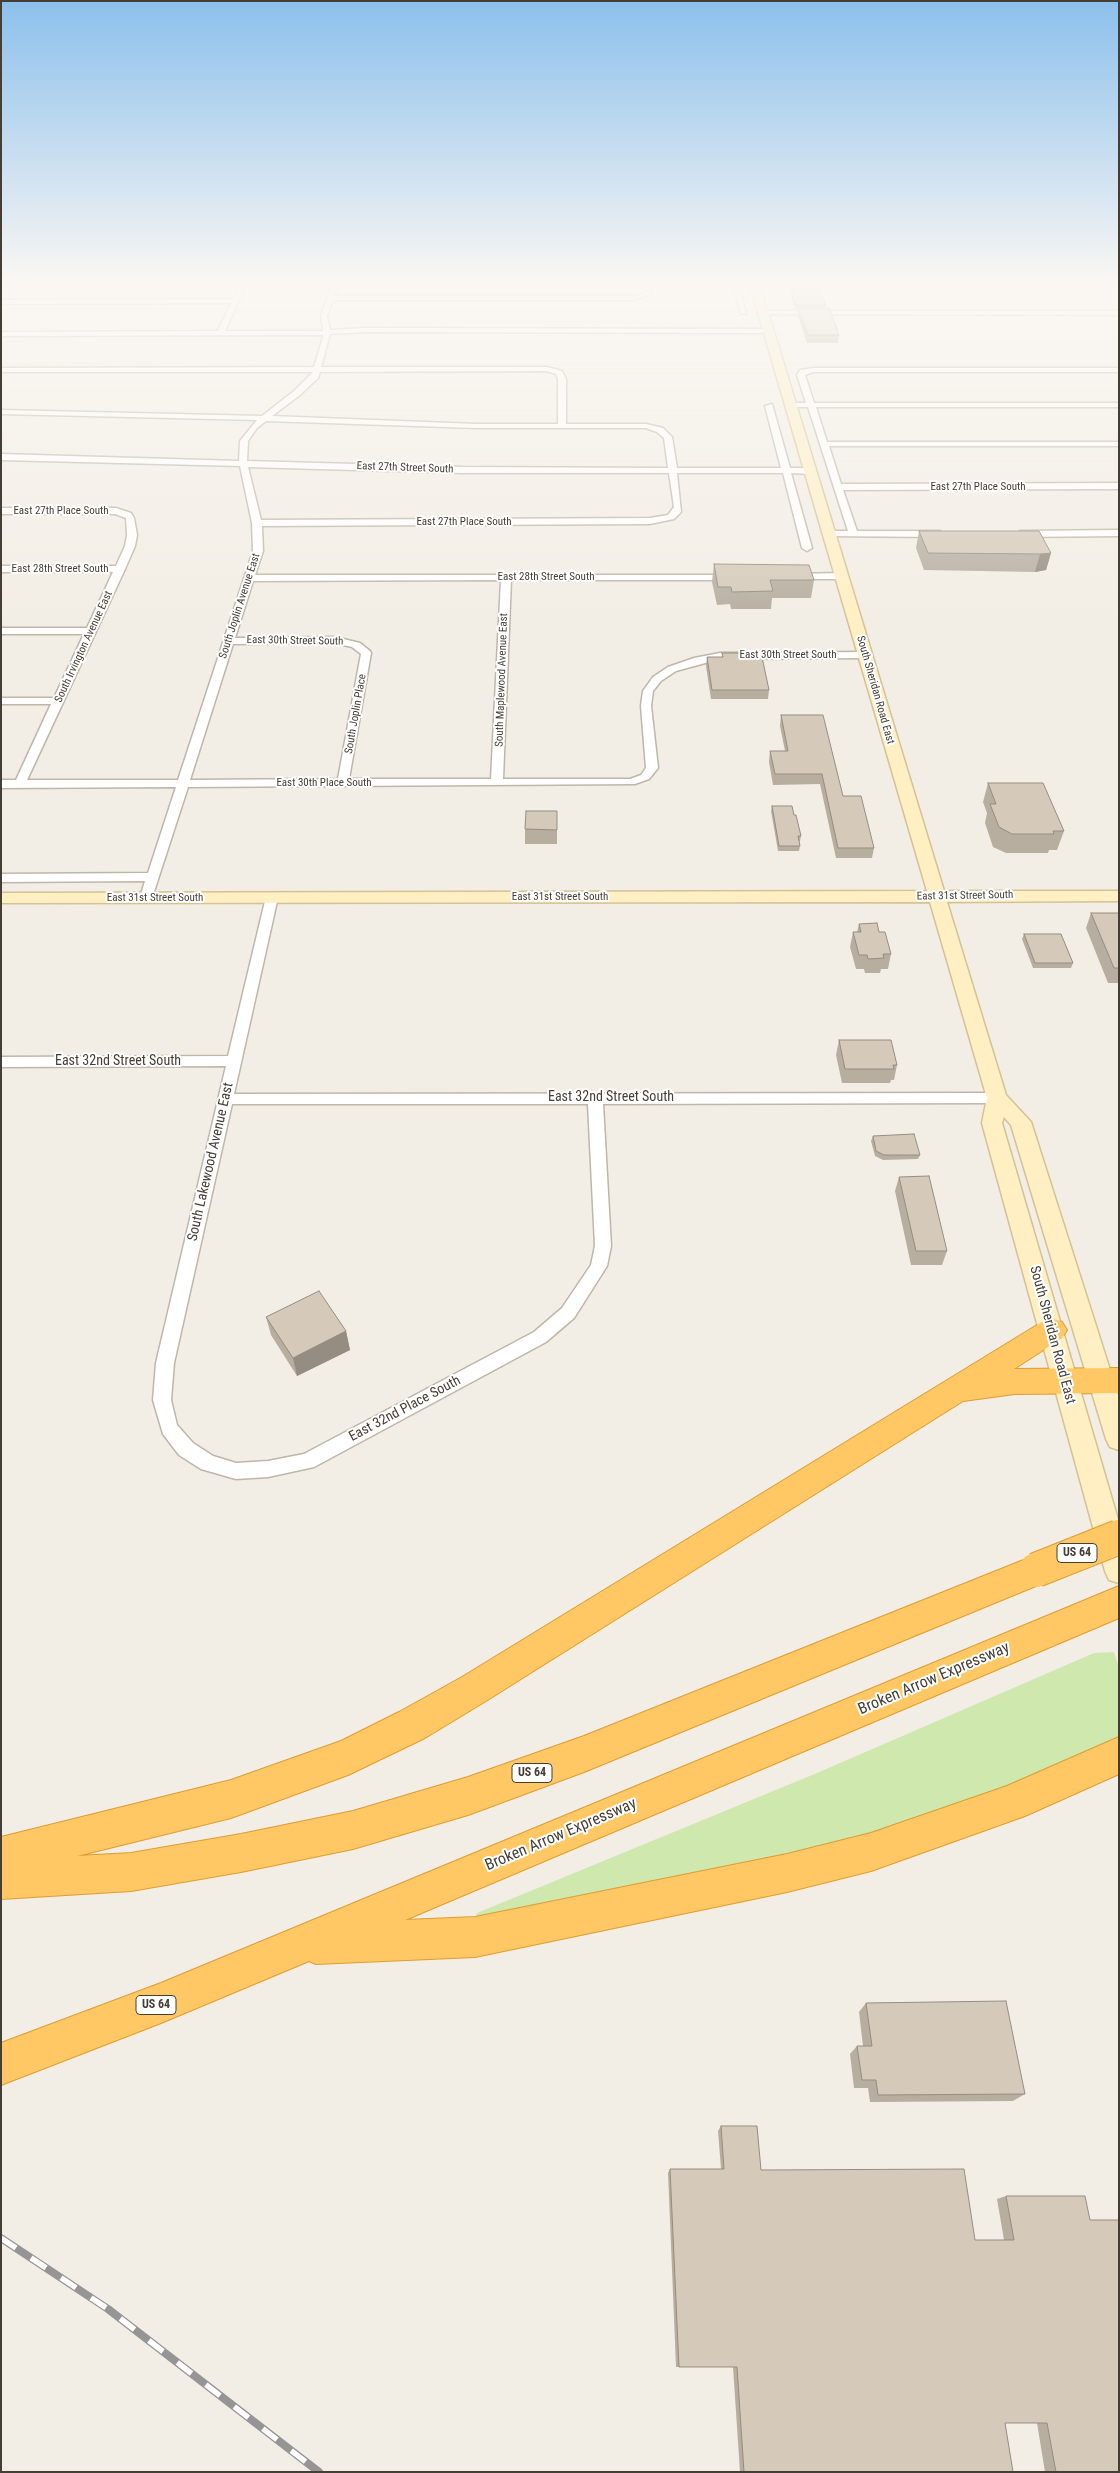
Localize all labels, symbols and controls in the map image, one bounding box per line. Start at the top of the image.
street label: East 27th Street South [356,460,454,476]
street label: East 27th Place South [930,480,1026,494]
street label: East 27th Place South [13,504,109,518]
street label: East 27th Place South [416,515,512,529]
street label: South Joplin Avenue East [217,552,263,660]
street label: East 28th Street South [12,562,108,576]
street label: East 28th Street South [498,570,594,584]
street label: South Irvington Avenue East [52,589,116,705]
street label: South Maplewood Avenue East [493,613,511,747]
street label: East 30th Street South [246,634,344,648]
street label: South Sheridan Road East [853,634,897,746]
street label: East 30th Street South [740,648,836,662]
street label: South Joplin Place [342,673,370,755]
street label: East 30th Place South [276,776,372,790]
street label: East 31st Street South [917,889,1013,903]
street label: East 31st Street South [512,890,608,904]
street label: East 31st Street South [107,891,203,905]
street label: East 32nd Street South [55,1053,181,1069]
street label: South Lakewood Avenue East [185,1081,237,1243]
street label: East 32nd Street South [548,1089,674,1105]
street label: South Sheridan Road East [1025,1264,1079,1406]
street label: East 32nd Place South [346,1372,464,1446]
road number: US 64 [1057,1544,1097,1562]
street label: Broken Arrow Expressway [855,1638,1013,1720]
road number: US 64 [512,1764,552,1782]
street label: Broken Arrow Expressway [482,1794,640,1876]
road number: US 64 [136,1996,176,2014]

